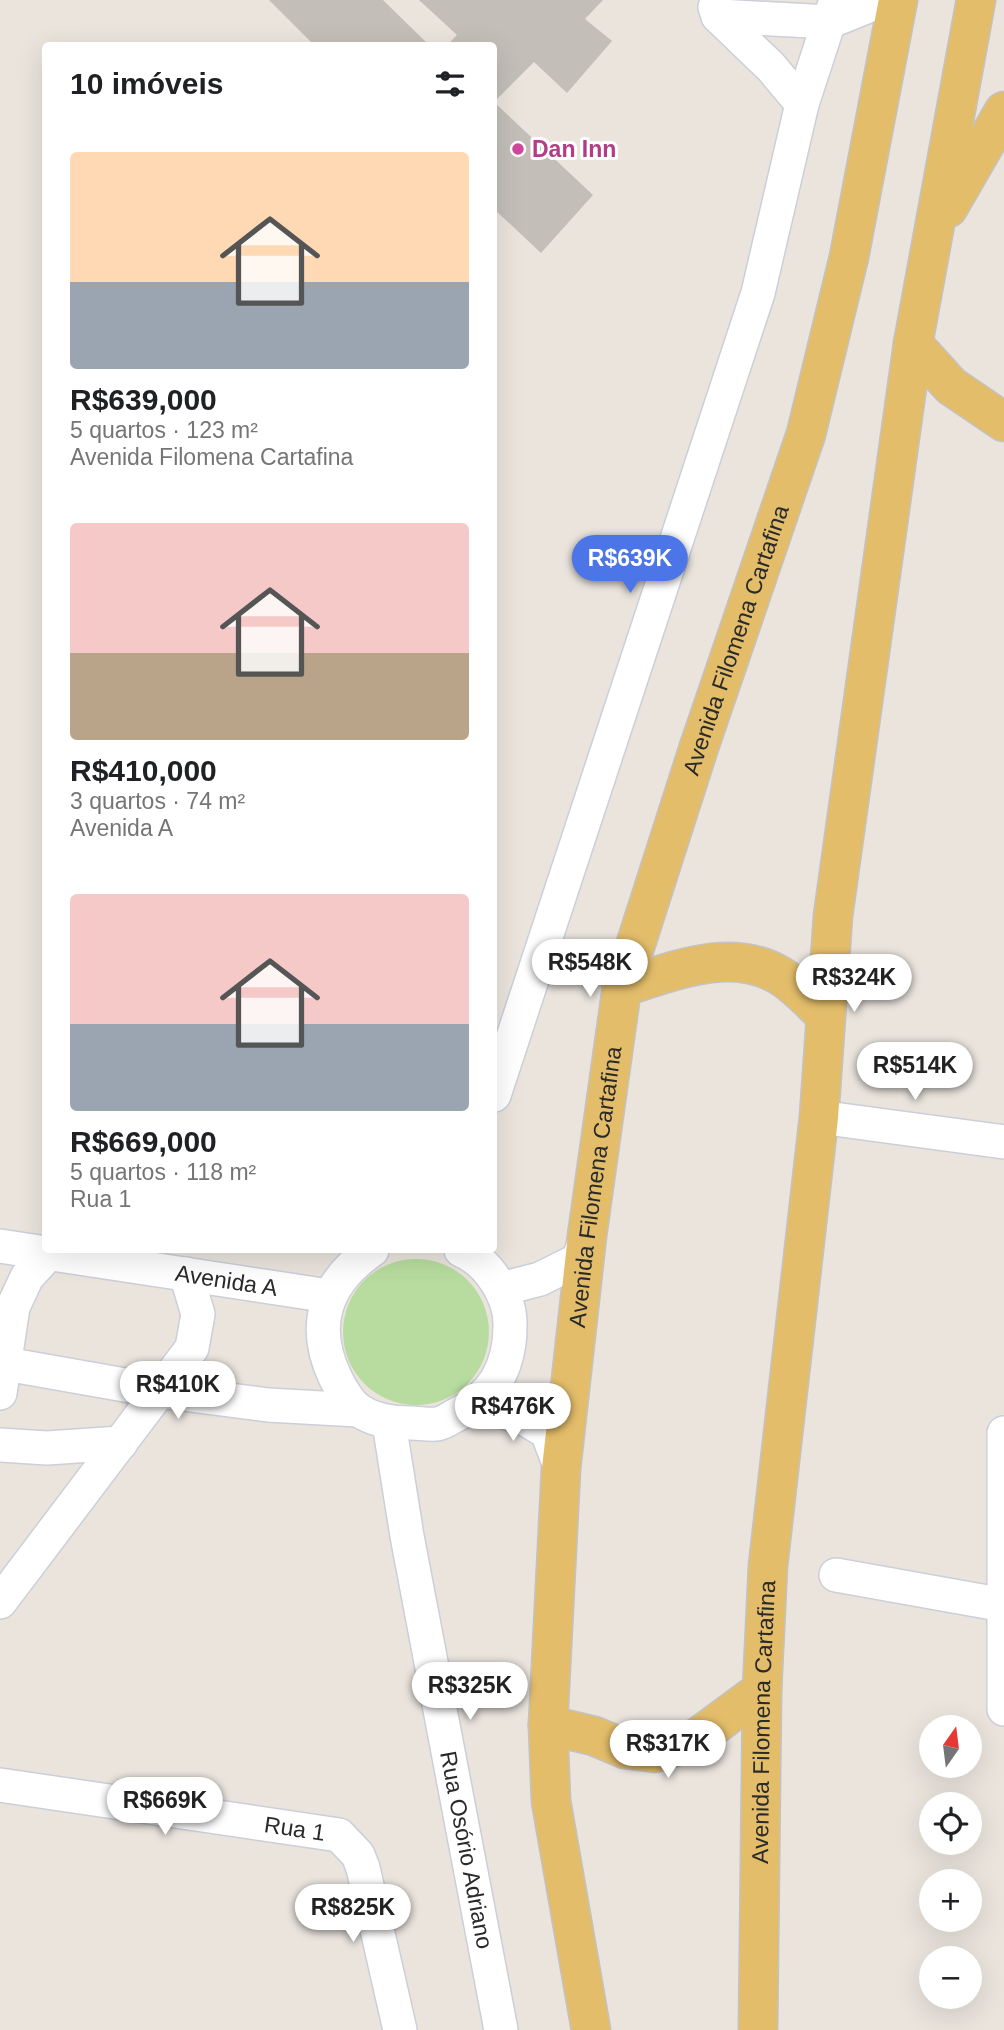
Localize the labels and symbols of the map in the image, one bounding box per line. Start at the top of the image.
place label: Dan Inn [532,136,616,162]
marker: Dan Inn [510,141,526,157]
street label: Avenida Filomena Cartafina [678,501,794,778]
pin: R$639K [573,536,687,595]
pin: R$548K [533,940,647,999]
pin: R$324K [797,954,911,1014]
pin: R$514K [858,1042,972,1102]
street label: Avenida Filomena Cartafina [564,1044,627,1329]
street label: Avenida A [173,1260,280,1301]
pin: R$410K [121,1362,235,1421]
pin: R$476K [456,1384,570,1443]
street label: Avenida Filomena Cartafina [747,1580,780,1864]
pin: R$325K [413,1662,527,1722]
north arrow [919,1715,982,1778]
pin: R$317K [611,1720,725,1780]
street label: Rua Osório Adriano [435,1749,498,1951]
pin: R$669K [108,1778,222,1837]
street label: Rua 1 [263,1811,327,1846]
pin: R$825K [296,1884,410,1944]

